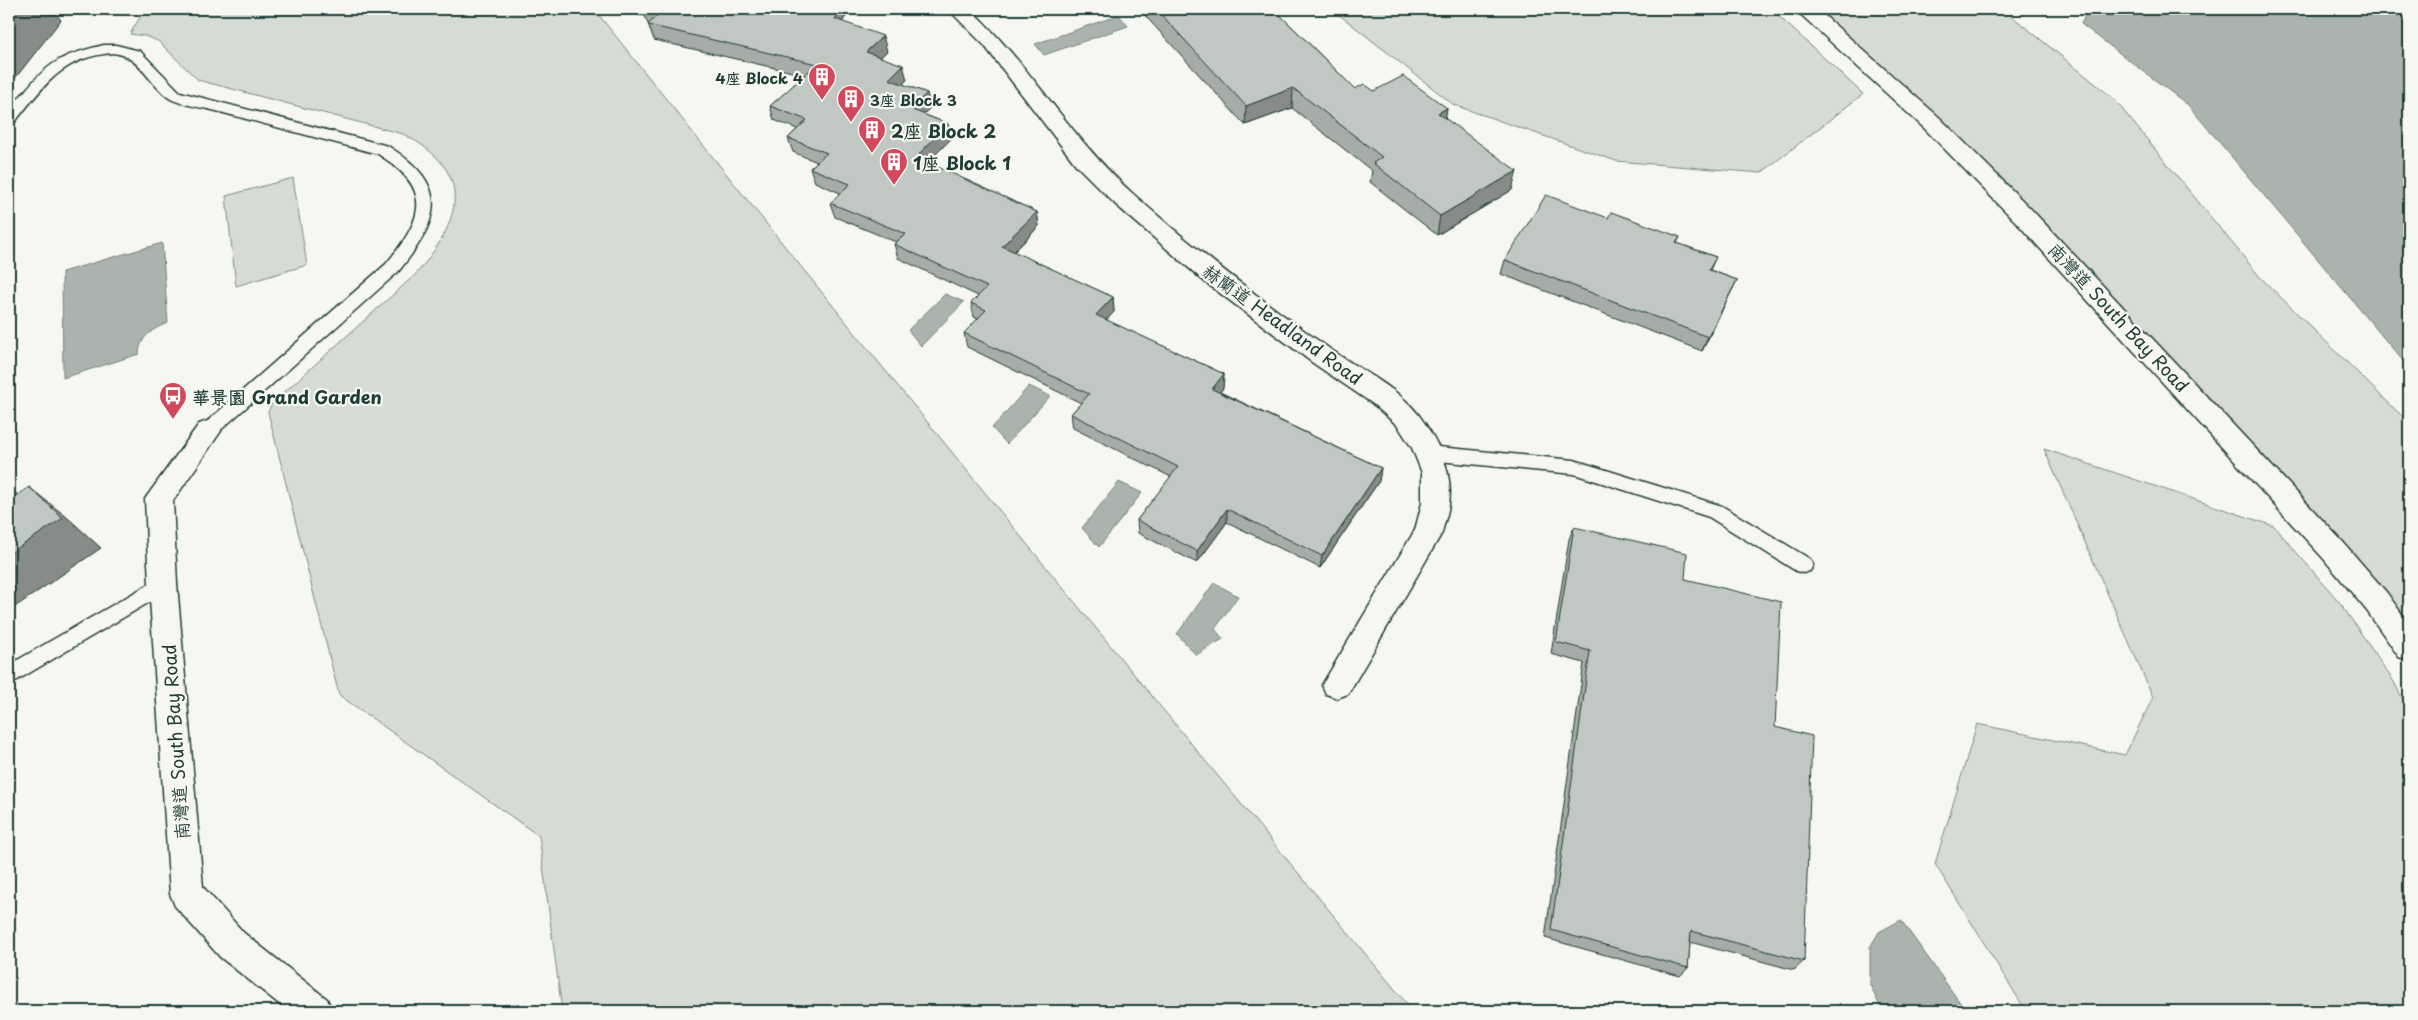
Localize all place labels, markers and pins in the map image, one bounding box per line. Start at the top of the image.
building icon: 4座 Block 4 [807,62,837,101]
place label: 4座 Block 4 [715,66,803,89]
building icon: 3座 Block 3 [836,84,866,123]
place label: 3座 Block 3 [870,88,957,111]
building icon: 2座 Block 2 [857,115,887,154]
place label: 2座 Block 2 [891,117,997,144]
building icon: 1座 Block 1 [879,147,909,186]
place label: 1座 Block 1 [913,149,1011,176]
bus stop icon: 華景園 Grand Garden [158,381,188,420]
place label: 華景園 Grand Garden [192,383,382,410]

